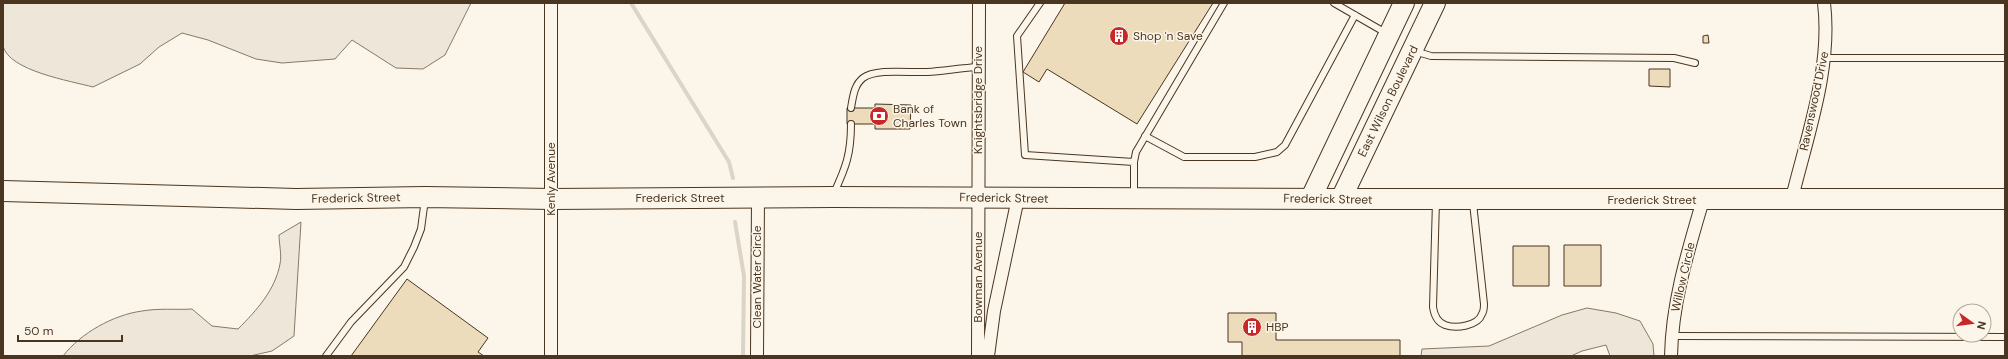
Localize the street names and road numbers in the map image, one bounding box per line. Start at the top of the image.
street label: East Wilson Boulevard [1354,43,1422,159]
street label: Knightsbridge Drive [970,46,986,154]
street label: Ravenswood Drive [1796,50,1832,152]
street label: Kenly Avenue [543,142,559,216]
street label: Frederick Street [311,189,401,207]
street label: Frederick Street [959,189,1049,207]
street label: Frederick Street [635,190,725,206]
street label: Frederick Street [1283,190,1373,208]
street label: Frederick Street [1607,192,1697,208]
street label: Clean Water Circle [749,225,765,329]
street label: Bowman Avenue [970,231,986,323]
street label: Willow Circle [1667,240,1699,313]

